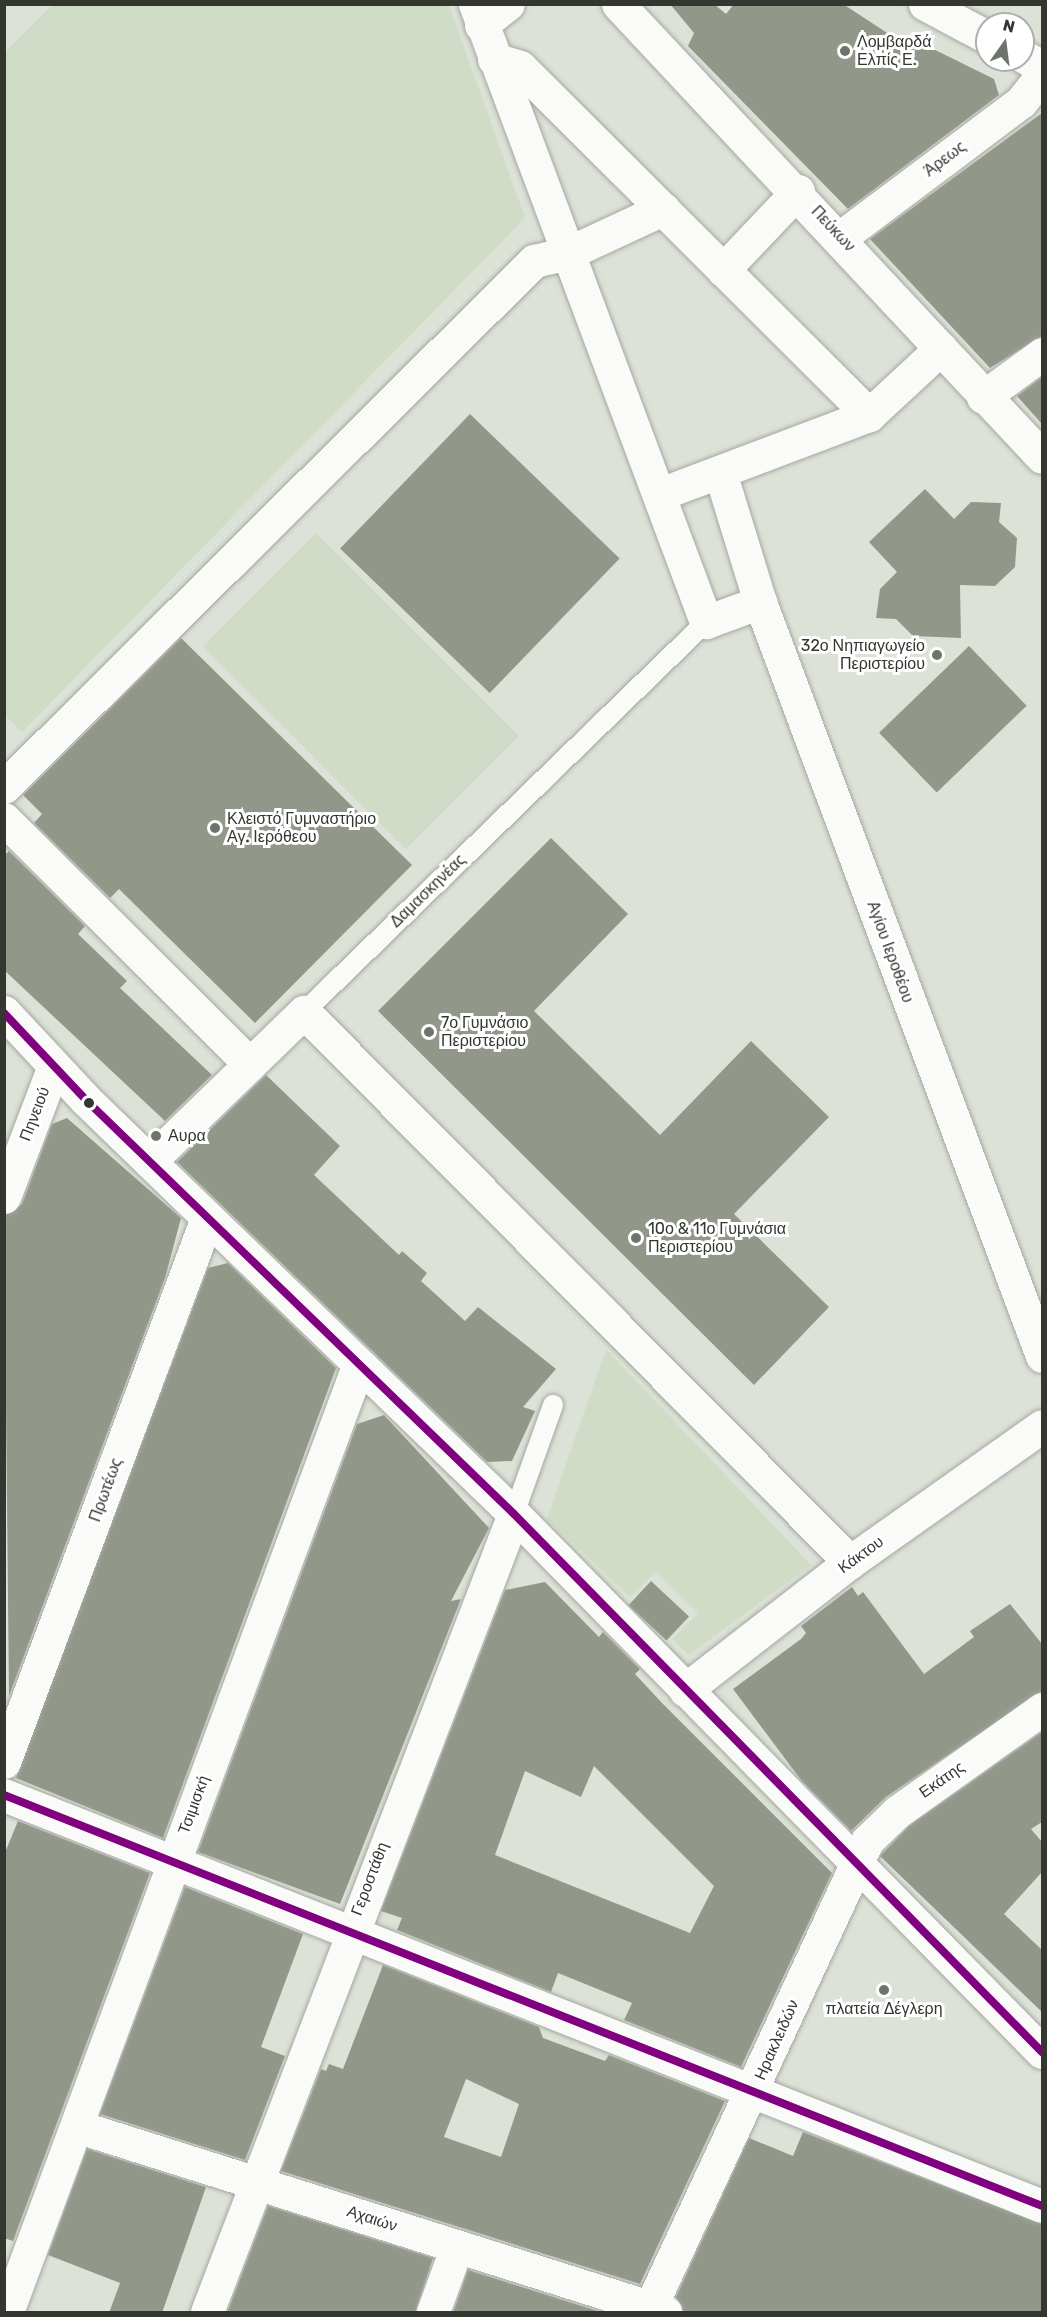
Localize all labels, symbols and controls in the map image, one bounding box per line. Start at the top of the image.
north arrow [975,12,1035,72]
text: N [1001,15,1017,37]
place label: Λομβαρδά Ελπίς Ε. [857,32,932,70]
marker: Λομβαρδά Ελπίς Ε. [838,44,852,58]
street label: Άρεως [920,137,970,181]
street label: Πεύκων [807,202,859,256]
place label: 32ο Νηπιαγωγείο Περιστερίου [801,636,925,674]
marker: 32ο Νηπιαγωγείο Περιστερίου [930,648,944,662]
place label: Κλειστό Γυμναστήριο Αγ. Ιερόθεου [227,809,376,847]
marker: Κλειστό Γυμναστήριο Αγ. Ιερόθεου [208,821,222,835]
street label: Δαμασκηνέας [386,850,470,932]
street label: Αγίου Ιεροθέου [863,899,917,1005]
place label: 7ο Γυμνάσιο Περιστερίου [441,1013,528,1051]
marker: 7ο Γυμνάσιο Περιστερίου [422,1025,436,1039]
street label: Πηνειού [16,1084,54,1144]
unlabelled marker [83,1097,95,1109]
place label: Αυρα [168,1126,206,1146]
marker: Αυρα [149,1129,163,1143]
place label: 10ο & 11ο Γυμνάσια Περιστερίου [648,1219,786,1257]
marker: 10ο & 11ο Γυμνάσια Περιστερίου [629,1231,643,1245]
street label: Πρωτέως [86,1455,126,1525]
street label: Κάκτου [835,1532,887,1578]
street label: Εκάτης [916,1758,968,1802]
street label: Τσιμισκή [175,1773,213,1837]
street label: Γεροστάθη [347,1840,393,1918]
marker: πλατεία Δέγλερη [877,1983,891,1997]
street label: Ηρακλειδών [751,1997,803,2083]
place label: πλατεία Δέγλερη [825,1999,943,2019]
street label: Αχαιών [344,2202,400,2236]

